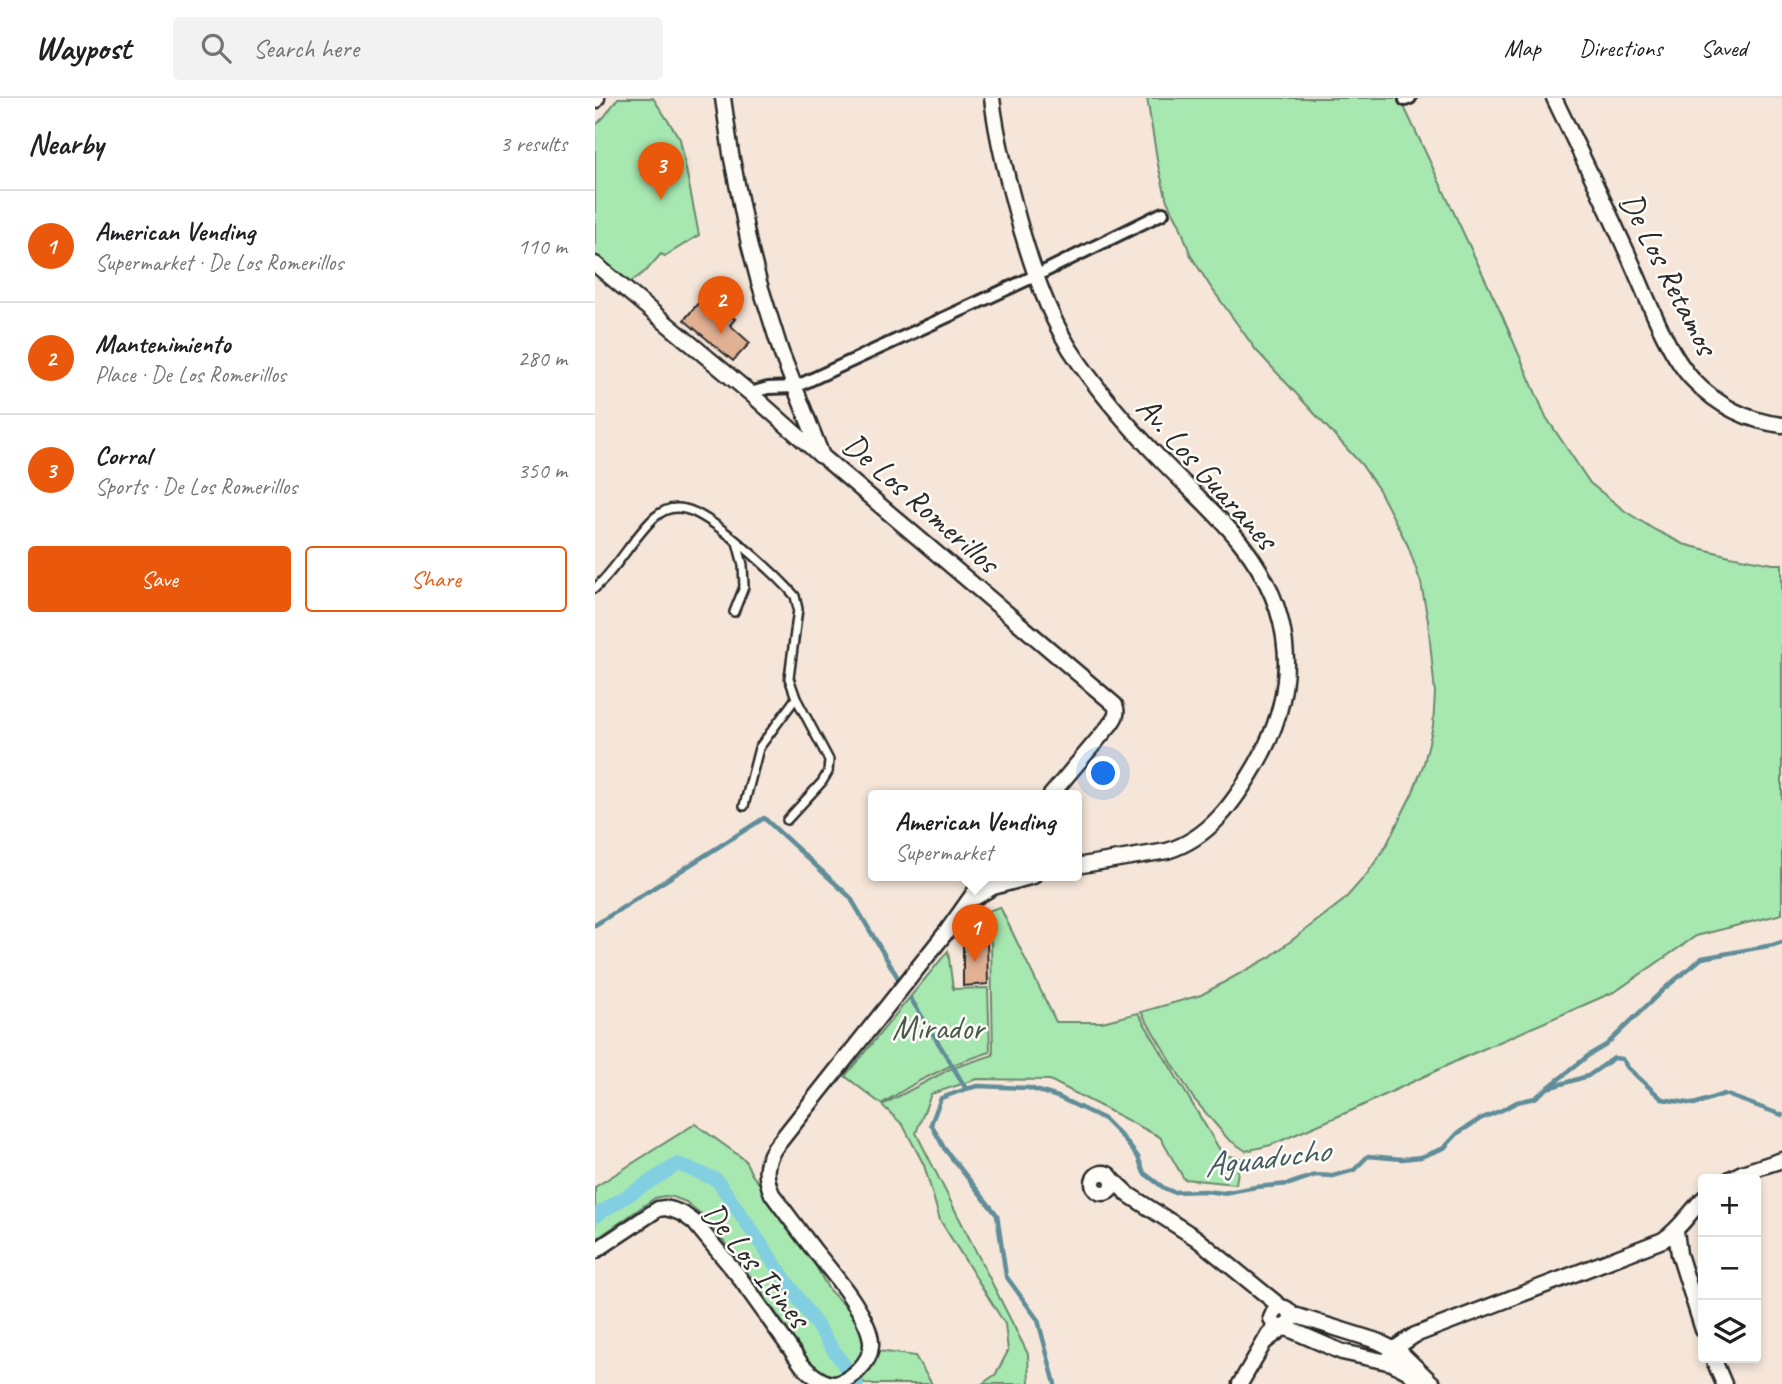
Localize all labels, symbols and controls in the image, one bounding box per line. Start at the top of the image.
search box [173,17,663,80]
text: Waypost [35,27,131,69]
icon: search [197,29,235,67]
text: Search here [253,32,359,65]
text: Map [1504,33,1541,63]
text: Directions [1579,33,1662,63]
text: Saved [1700,33,1747,63]
text: Nearby [28,125,104,163]
text: 3 results [500,129,567,158]
pin: 3 [638,142,684,200]
street label: De Los Retamos [1610,185,1729,364]
text: American Vending [95,215,255,248]
text: 1 [46,232,56,261]
text: 110 m [518,232,567,261]
text: Supermarket · De Los Romerillos [95,248,343,277]
pin: 2 [698,276,744,334]
text: Mantenimiento [95,327,230,360]
text: 2 [46,344,56,373]
text: 280 m [518,344,567,373]
text: Place · De Los Romerillos [95,360,286,389]
street label: Av. Los Guaranes [1127,387,1289,560]
street label: De Los Romerillos [834,423,1010,584]
text: Corral [95,439,151,472]
text: 3 [46,456,56,485]
text: 350 m [518,456,567,485]
text: Sports · De Los Romerillos [95,472,297,501]
button: Save [28,546,291,612]
button: Share [305,546,567,612]
your location [1086,756,1120,790]
popup [868,790,1082,881]
text: American Vending [895,805,1055,838]
text: Supermarket [895,838,993,867]
pin: 1 [952,904,998,962]
park label: Mirador [892,1007,987,1049]
water label: Aguaducho [1201,1127,1336,1187]
map controls [1698,1174,1761,1363]
button: + [1698,1174,1761,1237]
street label: De Los Itines [693,1193,822,1338]
button: − [1698,1237,1761,1300]
button: layers [1698,1300,1761,1363]

